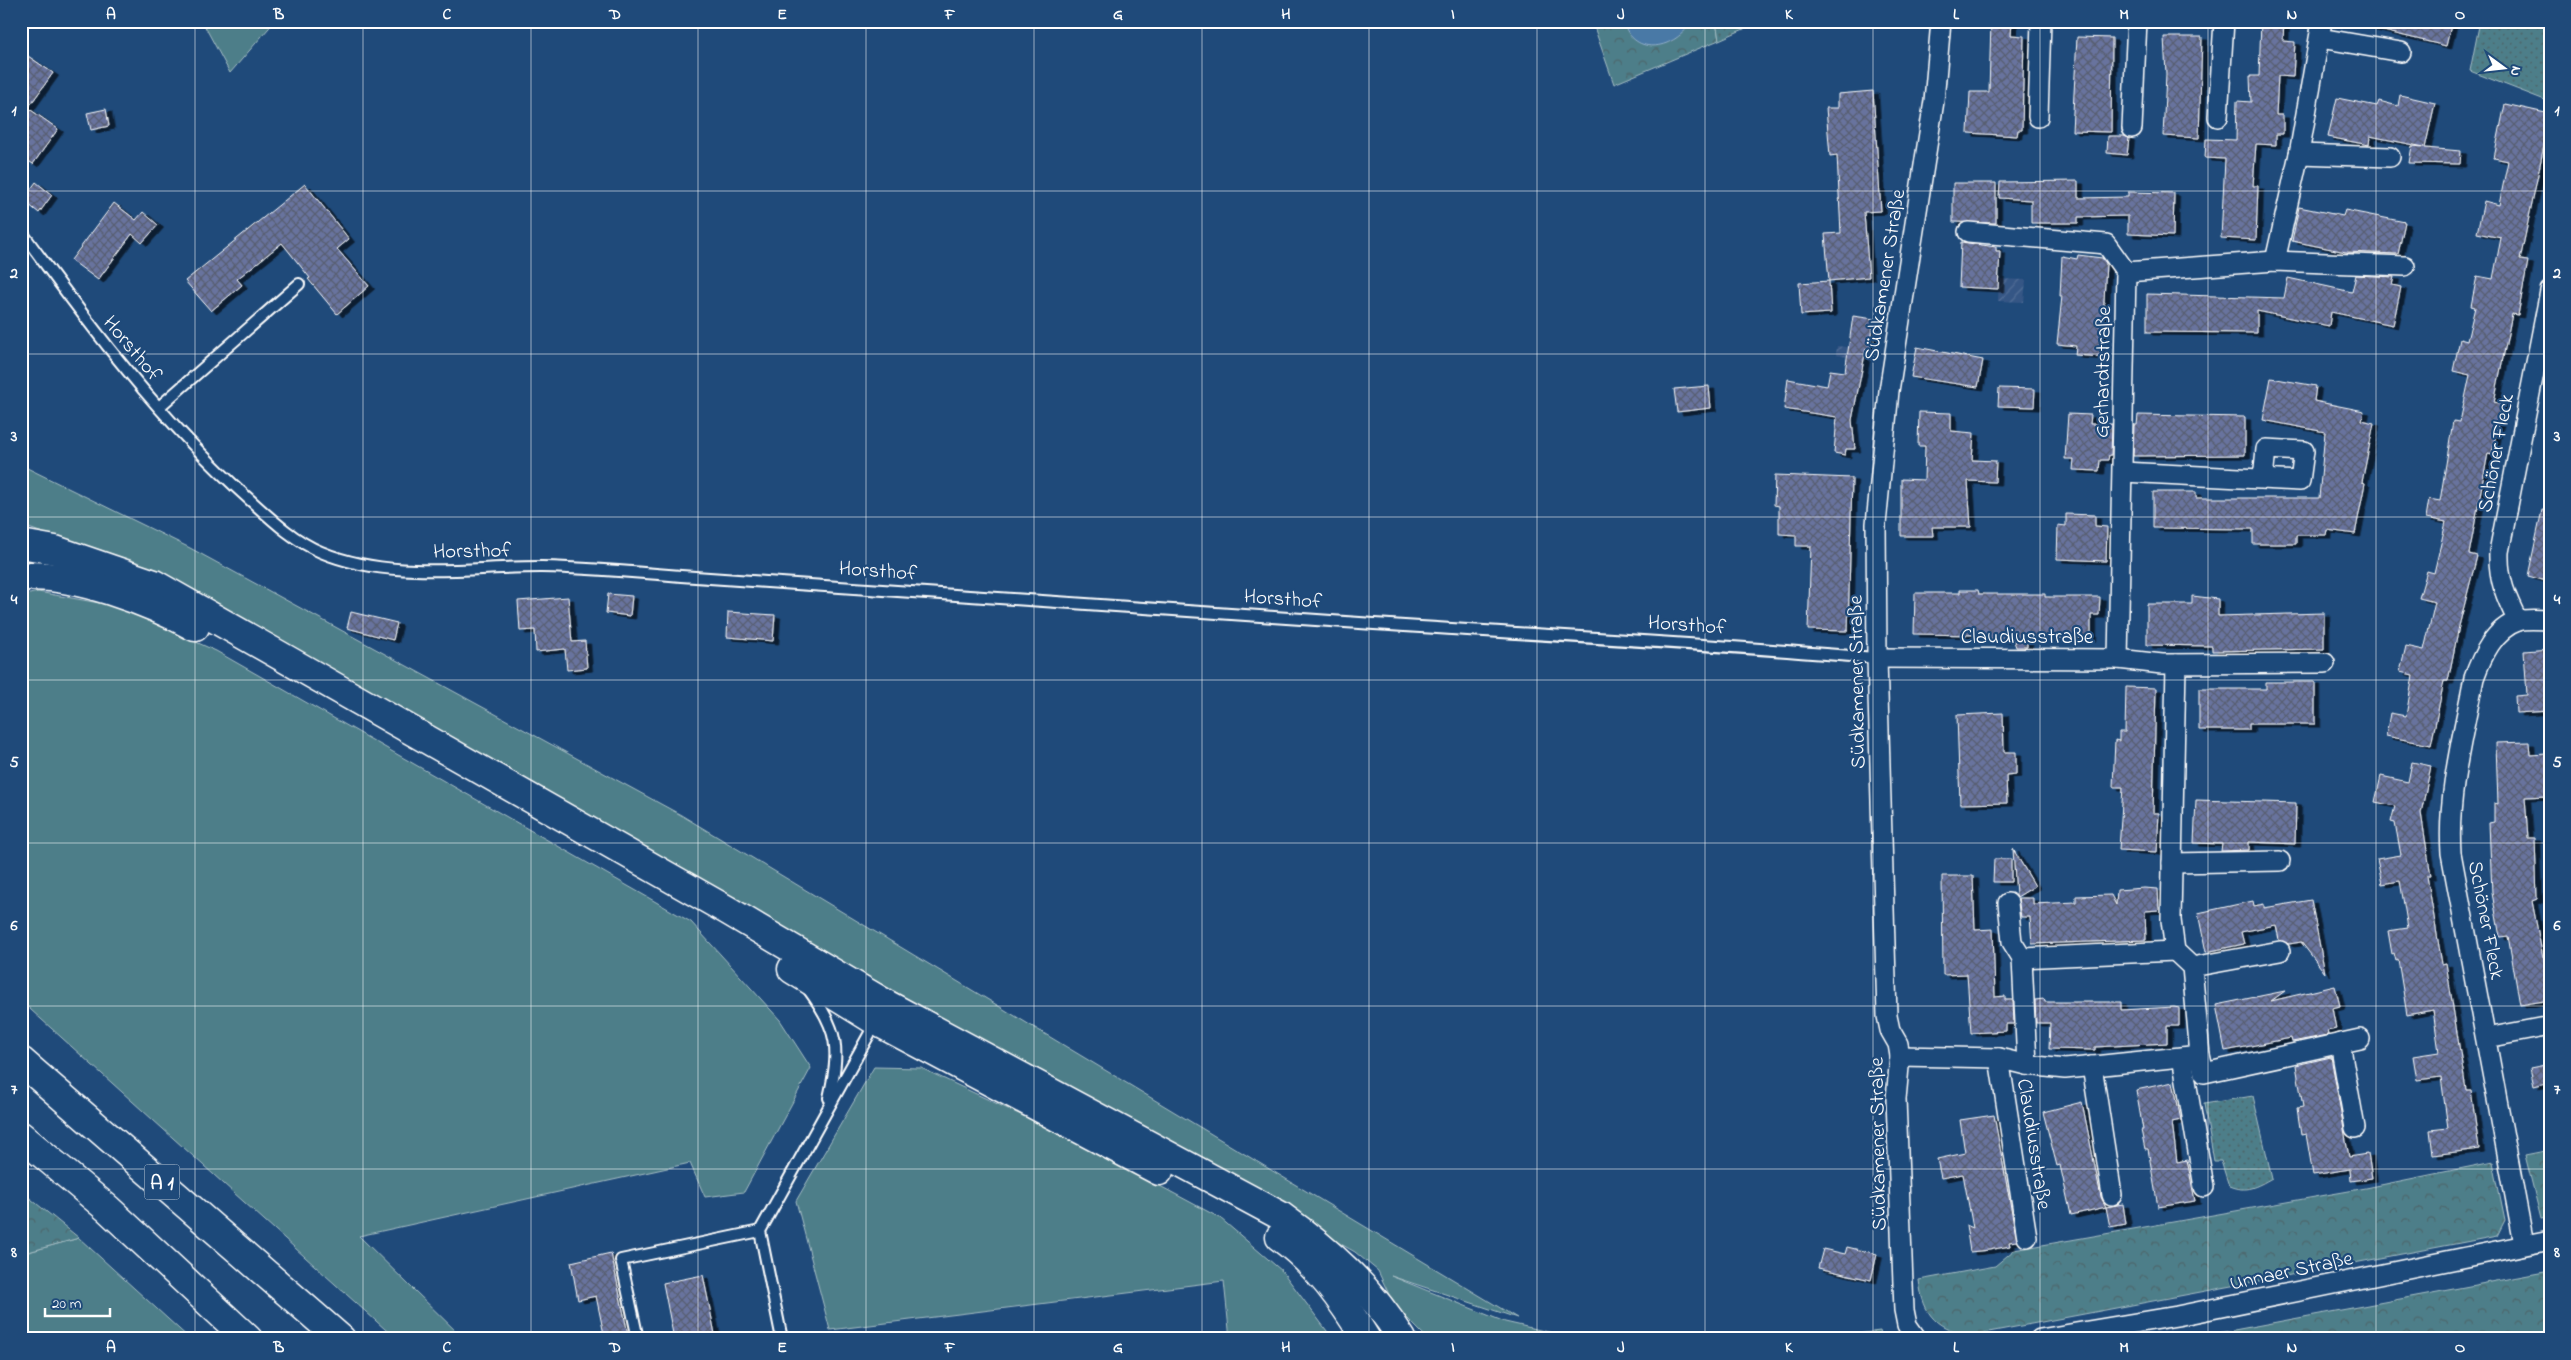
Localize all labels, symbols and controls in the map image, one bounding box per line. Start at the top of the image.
text: A [106,3,116,27]
text: B [273,3,285,27]
text: C [443,3,452,27]
text: D [608,3,621,27]
text: E [777,3,787,27]
text: F [944,3,956,27]
text: G [1113,3,1123,27]
text: H [1281,3,1291,27]
text: I [1451,3,1455,27]
text: J [1617,3,1625,27]
text: K [1785,3,1794,27]
text: L [1953,3,1960,27]
text: M [2119,3,2129,27]
text: N [2287,3,2298,27]
text: O [2455,3,2466,27]
north arrow [2478,42,2528,92]
text: N [2504,64,2526,78]
text: 1 [11,99,17,123]
text: 1 [2554,99,2560,123]
street label: Südkamener Straße [1858,187,1914,363]
text: 2 [9,262,18,286]
text: 2 [2552,262,2561,286]
street label: Gerhardtstraße [2088,305,2120,438]
street label: Horsthof [95,310,168,389]
street label: Schöner Fleck [2471,391,2523,515]
text: 3 [10,425,18,449]
text: 3 [2553,425,2561,449]
street label: Horsthof [433,536,512,568]
street label: Horsthof [838,554,918,590]
street label: Horsthof [1243,582,1323,618]
text: 4 [10,588,18,612]
text: 4 [2553,588,2561,612]
street label: Südkamener Straße [1841,594,1875,769]
street label: Horsthof [1647,608,1727,644]
street label: Claudiusstraße [1961,623,2094,653]
text: 5 [9,751,19,775]
text: 5 [2552,751,2562,775]
street label: Schöner Fleck [2459,858,2511,983]
text: 6 [9,914,18,938]
text: 6 [2552,914,2561,938]
street label: Südkamener Straße [1862,1056,1896,1231]
street label: Claudiusstraße [2008,1077,2058,1213]
text: 7 [11,1078,18,1102]
text: 7 [2554,1078,2561,1102]
road number: A 1 [144,1164,180,1200]
text: 8 [10,1241,17,1265]
text: 8 [2553,1241,2560,1265]
street label: Unnaer Straße [2227,1244,2356,1300]
scale bar [45,1285,110,1317]
text: 20 m [52,1293,82,1315]
text: A [106,1336,116,1360]
text: B [273,1336,285,1360]
text: C [443,1336,452,1360]
text: D [608,1336,621,1360]
text: E [777,1336,787,1360]
text: F [944,1336,956,1360]
text: G [1113,1336,1123,1360]
text: H [1281,1336,1291,1360]
text: I [1451,1336,1455,1360]
text: J [1617,1336,1625,1360]
text: K [1785,1336,1794,1360]
text: L [1953,1336,1960,1360]
text: M [2119,1336,2129,1360]
text: N [2287,1336,2298,1360]
text: O [2455,1336,2466,1360]

